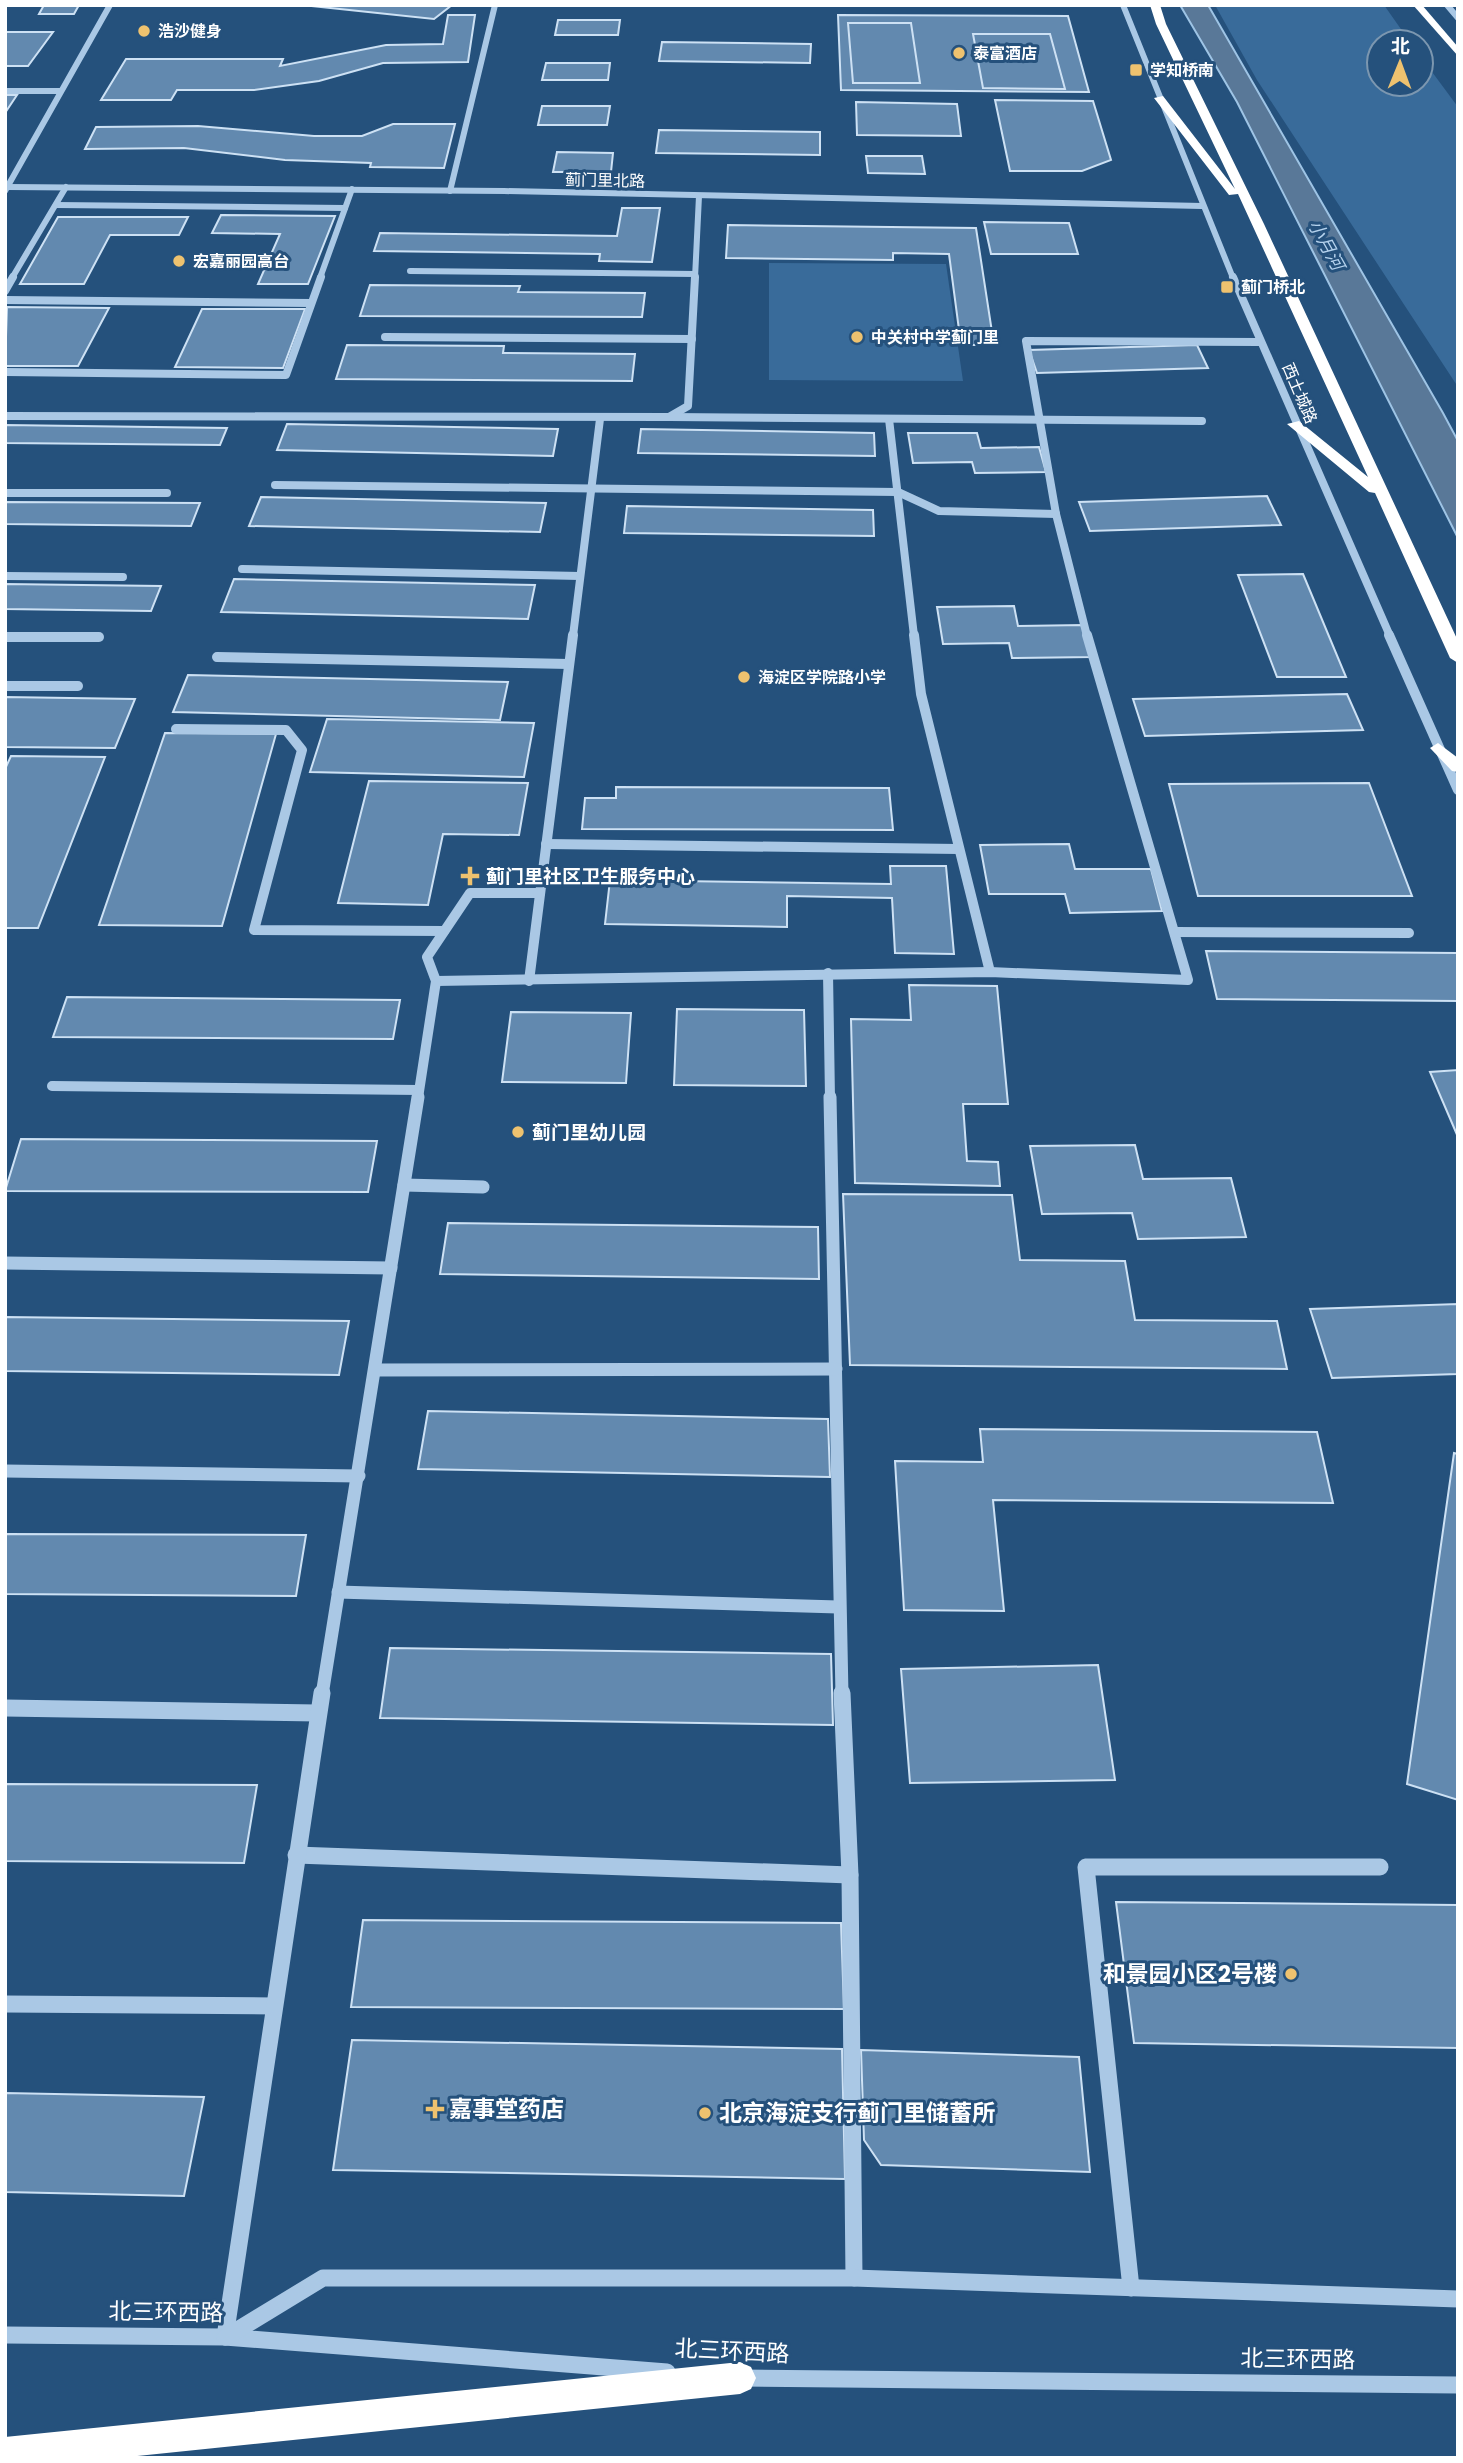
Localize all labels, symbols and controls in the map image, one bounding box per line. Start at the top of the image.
place label: 浩沙健身 [158,20,222,43]
marker: 浩沙健身 [136,23,152,39]
north arrow [1365,28,1435,98]
text: 北 [1391,33,1410,60]
place label: 泰富酒店 [973,42,1037,65]
marker: 泰富酒店 [951,45,967,61]
place label: 学知桥南 [1150,59,1214,82]
marker: 学知桥南 [1128,62,1144,78]
street label: 蓟门里北路 [565,168,645,193]
water label: 小月河 [1302,215,1352,277]
place label: 宏嘉丽园高台 [193,250,289,273]
marker: 宏嘉丽园高台 [171,253,187,269]
place label: 蓟门桥北 [1241,276,1305,299]
marker: 蓟门桥北 [1219,279,1235,295]
place label: 中关村中学蓟门里 [871,326,999,349]
marker: 中关村中学蓟门里 [849,329,865,345]
street label: 西土城路 [1276,359,1323,427]
place label: 海淀区学院路小学 [758,666,886,689]
marker: 海淀区学院路小学 [736,669,752,685]
place label: 蓟门里社区卫生服务中心 [486,863,695,890]
marker: 蓟门里社区卫生服务中心 [460,866,480,886]
place label: 蓟门里幼儿园 [532,1119,646,1146]
marker: 蓟门里幼儿园 [510,1124,526,1140]
place label: 和景园小区2号楼 [1103,1958,1277,1990]
marker: 和景园小区2号楼 [1283,1966,1299,1982]
place label: 嘉事堂药店 [449,2093,564,2125]
place label: 北京海淀支行蓟门里储蓄所 [719,2097,995,2129]
marker: 嘉事堂药店 [427,2101,443,2117]
marker: 北京海淀支行蓟门里储蓄所 [697,2105,713,2121]
street label: 北三环西路 [108,2295,224,2329]
street label: 北三环西路 [674,2332,790,2370]
street label: 北三环西路 [1240,2342,1356,2376]

